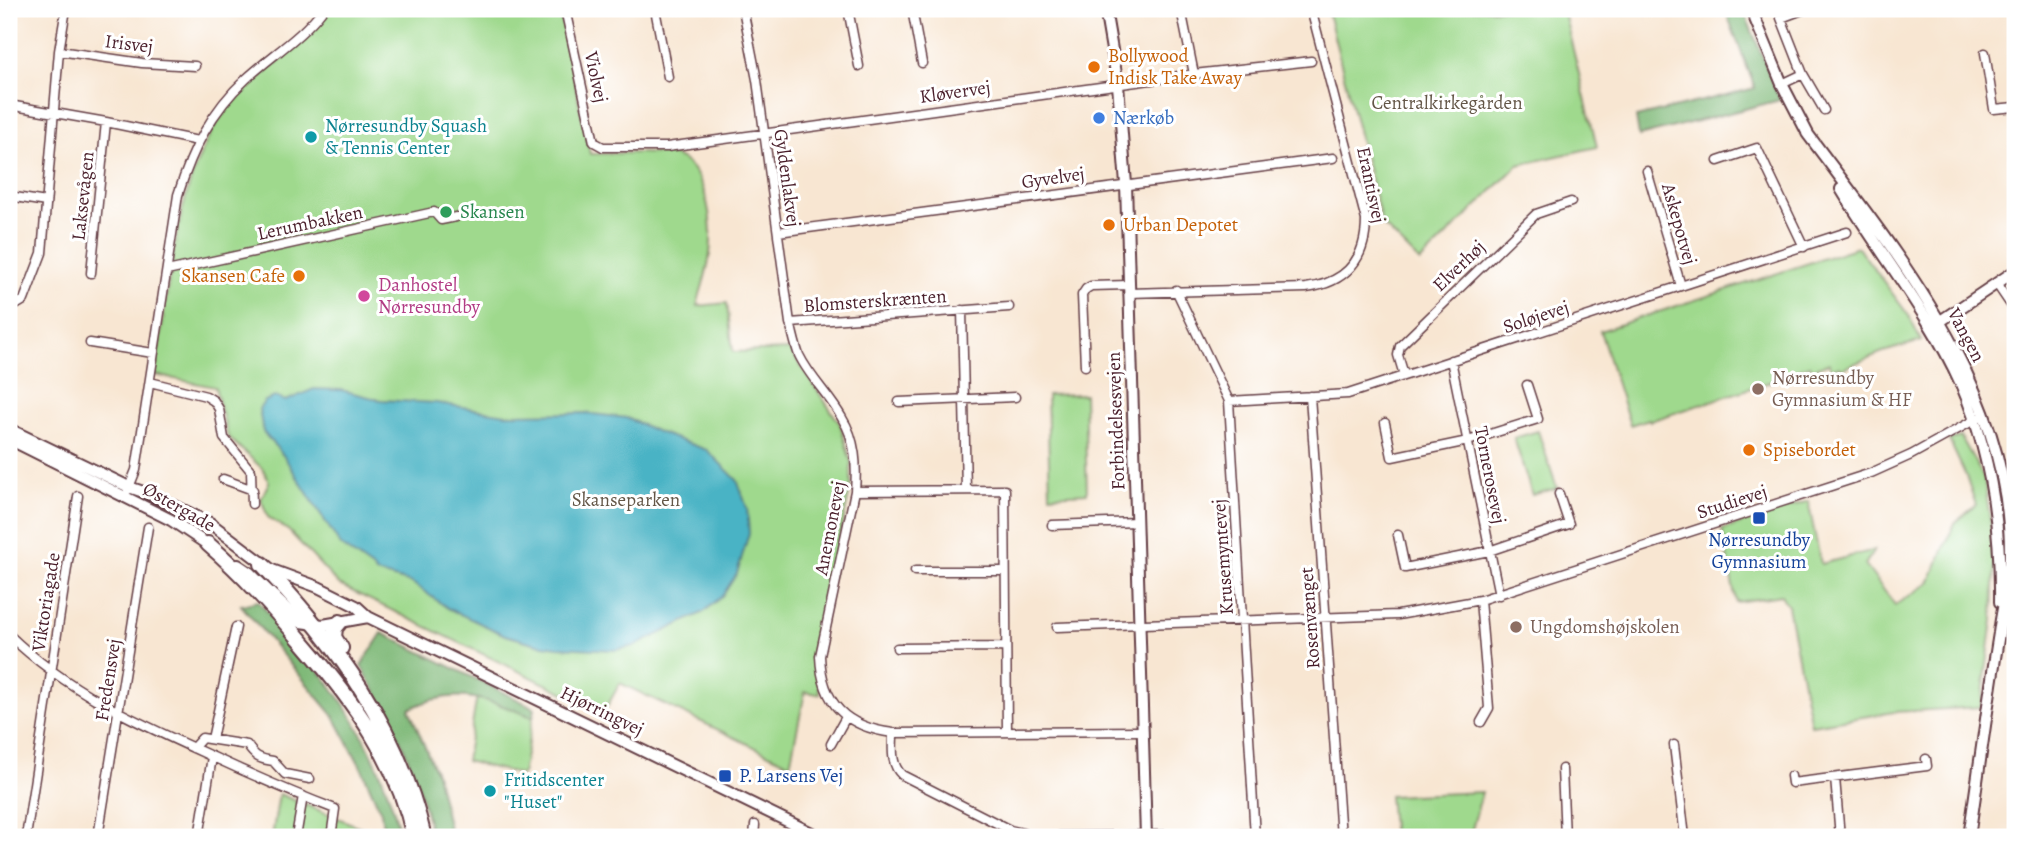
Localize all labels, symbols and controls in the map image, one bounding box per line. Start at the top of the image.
street label: Irisvej [103,28,155,60]
place label: Bollywood Indisk Take Away [1108,43,1242,91]
street label: Violvej [578,48,614,105]
marker: Bollywood Indisk Take Away [1086,59,1102,75]
street label: Kløvervej [918,74,992,110]
park label: Centralkirkegården [1371,90,1523,116]
place label: Nærkøb [1113,105,1174,131]
marker: Nærkøb [1091,110,1107,126]
place label: Nørresundby Squash & Tennis Center [325,113,487,161]
street label: Gyldenlakvej [767,127,807,229]
marker: Nørresundby Squash & Tennis Center [303,129,319,145]
street label: Erantisvej [1350,144,1392,226]
street label: Laksevågen [65,150,101,242]
street label: Gyvelvej [1020,161,1086,195]
street label: Askepotvej [1655,179,1703,268]
street label: Lerumbakken [255,199,365,247]
place label: Skansen [460,199,525,225]
marker: Skansen [438,204,454,220]
place label: Urban Depotet [1123,212,1238,238]
marker: Urban Depotet [1101,217,1117,233]
street label: Elverhøj [1427,234,1491,298]
place label: Skansen Cafe [181,263,285,289]
marker: Skansen Cafe [291,268,307,284]
place label: Danhostel Nørresundby [378,272,480,320]
street label: Blomsterskrænten [803,283,947,319]
marker: Danhostel Nørresundby [356,288,372,304]
street label: Soløjevej [1500,294,1572,340]
street label: Vangen [1940,303,1991,367]
street label: Forbindelsesvejen [1101,351,1131,491]
place label: Nørresundby Gymnasium & HF [1772,365,1912,413]
marker: Nørresundby Gymnasium & HF [1750,381,1766,397]
street label: Tornerosevej [1468,424,1512,526]
place label: Spisebordet [1763,437,1856,463]
marker: Spisebordet [1741,442,1757,458]
street label: Østergade [138,476,220,538]
street label: Studievej [1694,478,1770,526]
street label: Anemonevej [808,479,852,578]
park label: Skanseparken [572,487,680,513]
street label: Krusemyntevej [1206,498,1240,616]
marker: Nørresundby Gymnasium [1751,510,1767,526]
place label: Nørresundby Gymnasium [1708,527,1811,575]
street label: Viktoriagade [25,551,67,654]
street label: Rosenvænget [1293,566,1327,670]
place label: Ungdomshøjskolen [1530,614,1680,640]
marker: Ungdomshøjskolen [1508,619,1524,635]
street label: Fredensvej [89,637,127,723]
street label: Hjørringvej [556,680,648,742]
place label: P. Larsens Vej [739,763,843,789]
place label: Fritidscenter "Huset" [504,767,604,815]
marker: P. Larsens Vej [717,768,733,784]
marker: Fritidscenter "Huset" [482,783,498,799]

